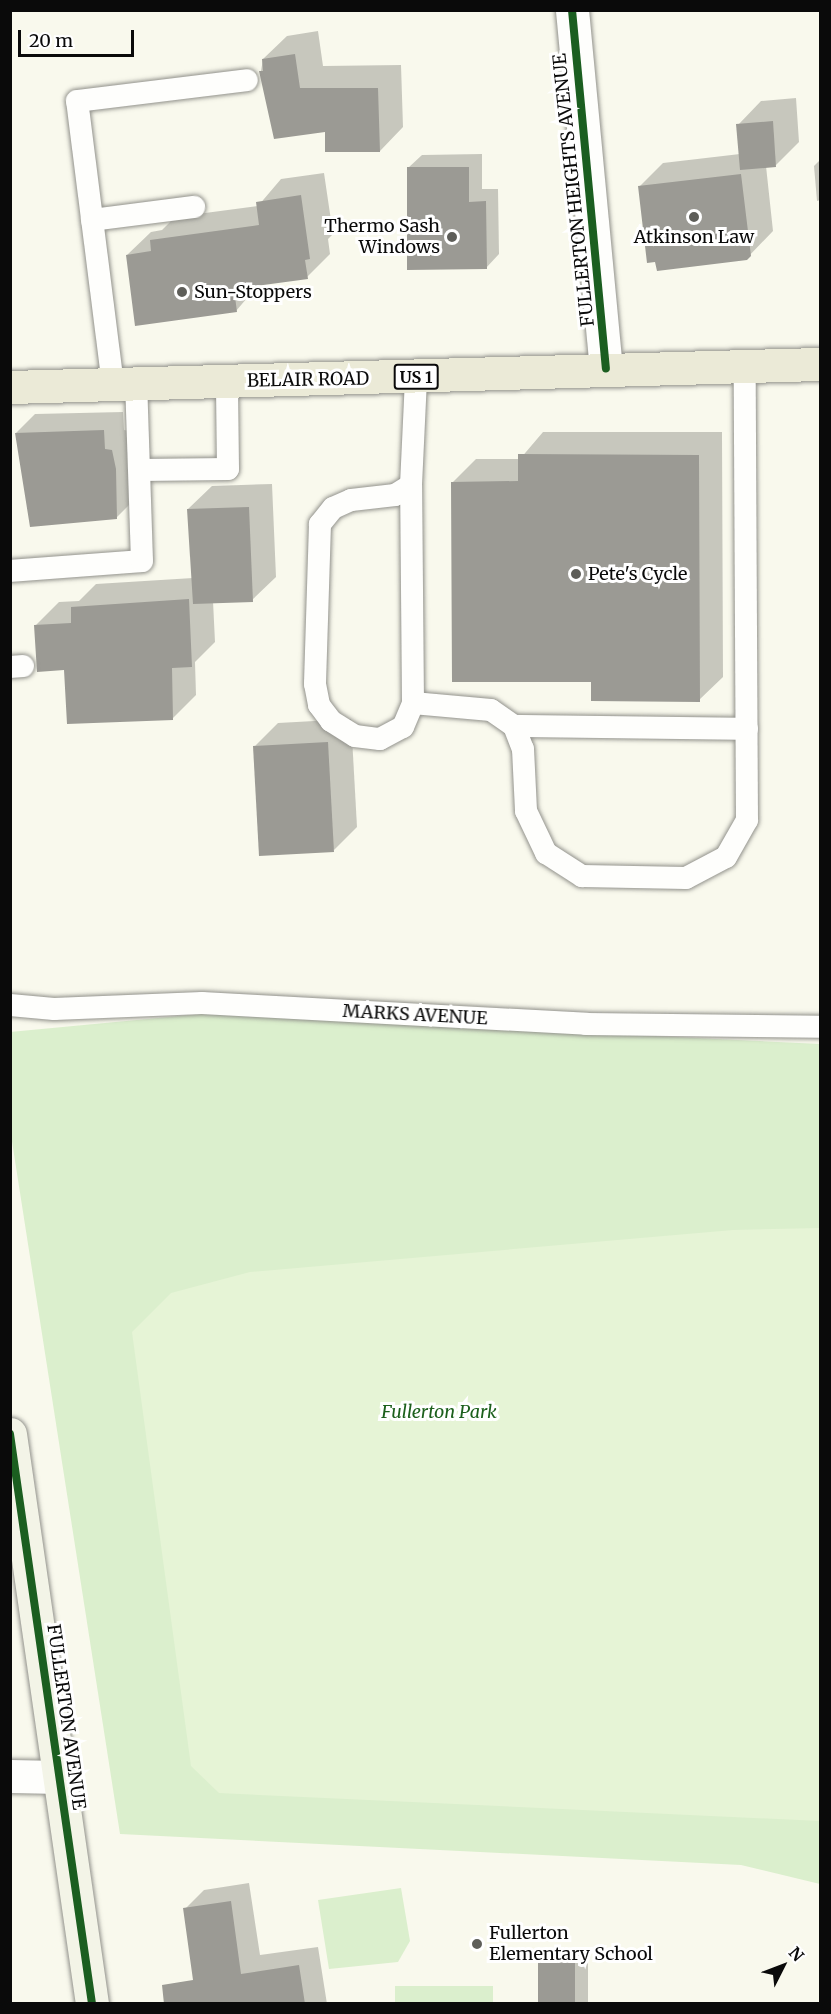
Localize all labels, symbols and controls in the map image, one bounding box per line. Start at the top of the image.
scale bar [21,18,136,56]
text: 20 m [29,29,73,52]
street label: FULLERTON HEIGHTS AVENUE [549,52,599,328]
marker: Atkinson Law [687,210,701,224]
place label: Thermo Sash Windows [324,216,440,258]
place label: Atkinson Law [634,226,754,248]
marker: Thermo Sash Windows [445,230,459,244]
place label: Sun-Stoppers [194,281,312,303]
marker: Sun-Stoppers [175,285,189,299]
road number: US 1 [394,364,438,390]
street label: BELAIR ROAD [247,368,369,392]
place label: Pete's Cycle [588,563,687,585]
marker: Pete's Cycle [569,567,583,581]
street label: MARKS AVENUE [342,1000,488,1030]
park label: Fullerton Park [381,1401,497,1423]
street label: FULLERTON AVENUE [42,1623,90,1811]
place label: Fullerton Elementary School [489,1923,653,1966]
north arrow [753,1936,813,1996]
marker: Fullerton Elementary School [470,1937,484,1951]
text: N [785,1943,808,1965]

